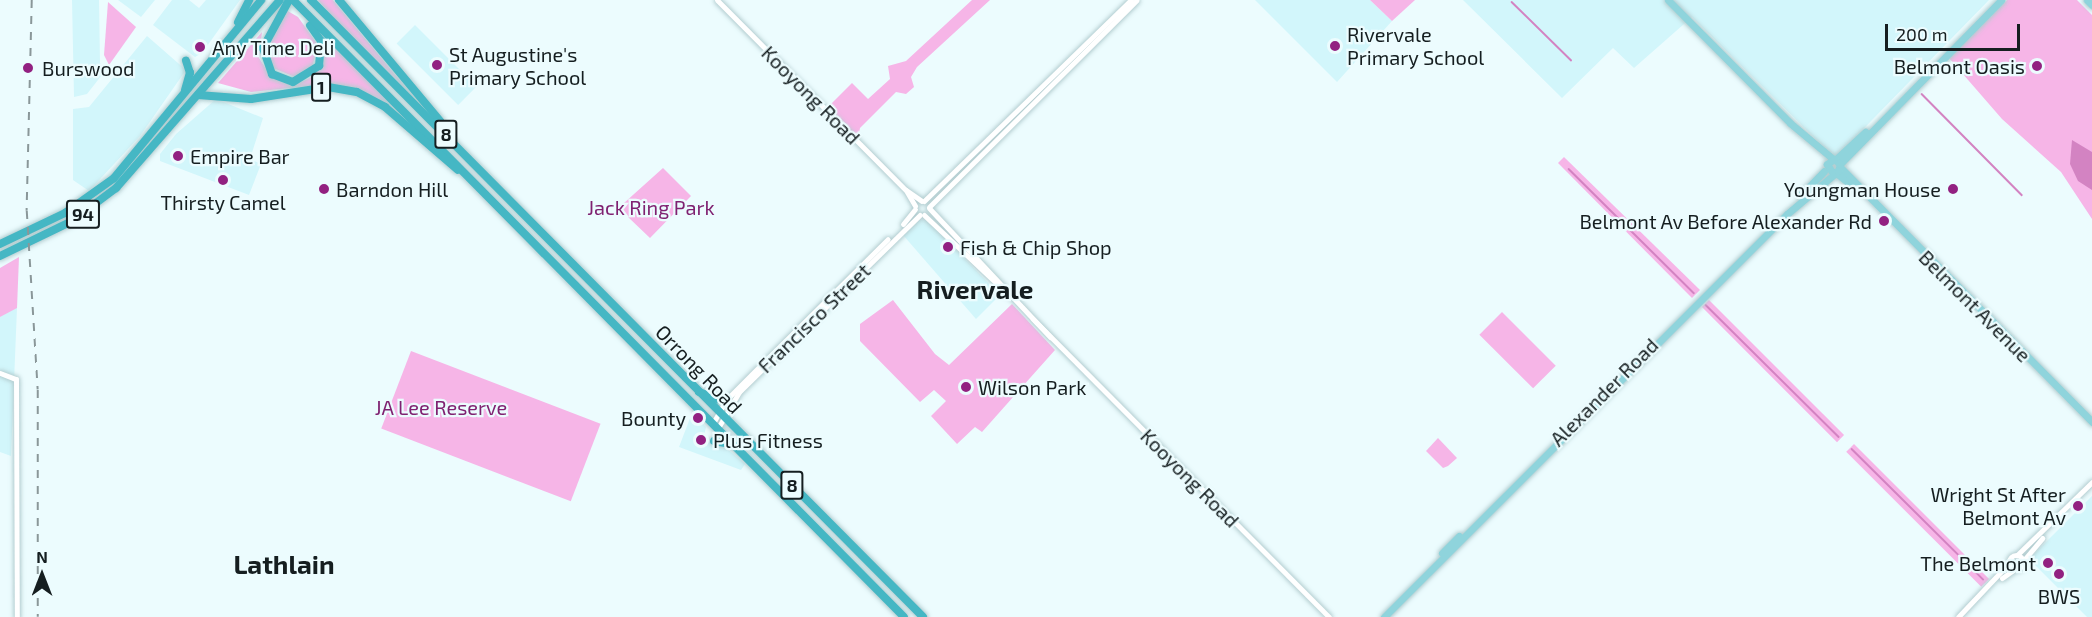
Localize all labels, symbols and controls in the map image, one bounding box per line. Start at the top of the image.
scale bar [1888,12,2023,50]
place label: Rivervale Primary School [1347,22,1485,69]
text: 200 m [1896,23,1948,45]
place label: Any Time Deli [212,35,335,59]
marker: Rivervale Primary School [1328,39,1342,53]
marker: Any Time Deli [193,40,207,54]
street label: Kooyong Road [757,41,865,149]
place label: St Augustine's Primary School [449,42,587,89]
place label: Belmont Oasis [1894,54,2025,78]
place label: Burswood [42,56,135,80]
marker: St Augustine's Primary School [430,58,444,72]
marker: Burswood [19,59,37,77]
marker: Belmont Oasis [2030,59,2044,73]
road number: 1 [310,72,332,102]
road number: 8 [434,119,458,149]
place label: Empire Bar [190,144,290,168]
marker: Empire Bar [171,149,185,163]
marker: Thirsty Camel [216,173,230,187]
place label: Barndon Hill [336,177,448,201]
place label: Youngman House [1784,177,1941,201]
marker: Barndon Hill [317,182,331,196]
marker: Youngman House [1946,182,1960,196]
place label: Thirsty Camel [160,190,286,214]
park label: Jack Ring Park [587,195,715,219]
road number: 94 [65,199,101,229]
place label: Belmont Av Before Alexander Rd [1578,209,1872,233]
marker: Belmont Av Before Alexander Rd [1877,214,1891,228]
place label: Fish & Chip Shop [960,235,1112,259]
marker: Fish & Chip Shop [941,240,955,254]
street label: Belmont Avenue [1914,245,2036,367]
street label: Francisco Street [753,258,875,378]
district label: Rivervale [917,273,1033,305]
street label: Orrong Road [651,320,747,418]
street label: Alexander Road [1545,333,1663,451]
place label: Wilson Park [978,375,1086,399]
marker: Wilson Park [959,380,973,394]
park label: JA Lee Reserve [374,395,508,419]
place label: Bounty [621,406,686,430]
marker: Bounty [691,411,705,425]
street label: Kooyong Road [1136,424,1244,532]
place label: Plus Fitness [713,428,823,452]
marker: Plus Fitness [694,433,708,447]
road number: 8 [780,470,804,500]
place label: Wright St After Belmont Av [1930,482,2066,529]
marker: Wright St After Belmont Av [2071,499,2085,513]
north arrow [12,545,72,605]
text: N [36,547,48,566]
district label: Lathlain [233,548,335,580]
place label: The Belmont [1920,551,2036,575]
marker: The Belmont [2041,556,2055,570]
marker: BWS [2052,567,2066,581]
place label: BWS [2038,584,2080,608]

